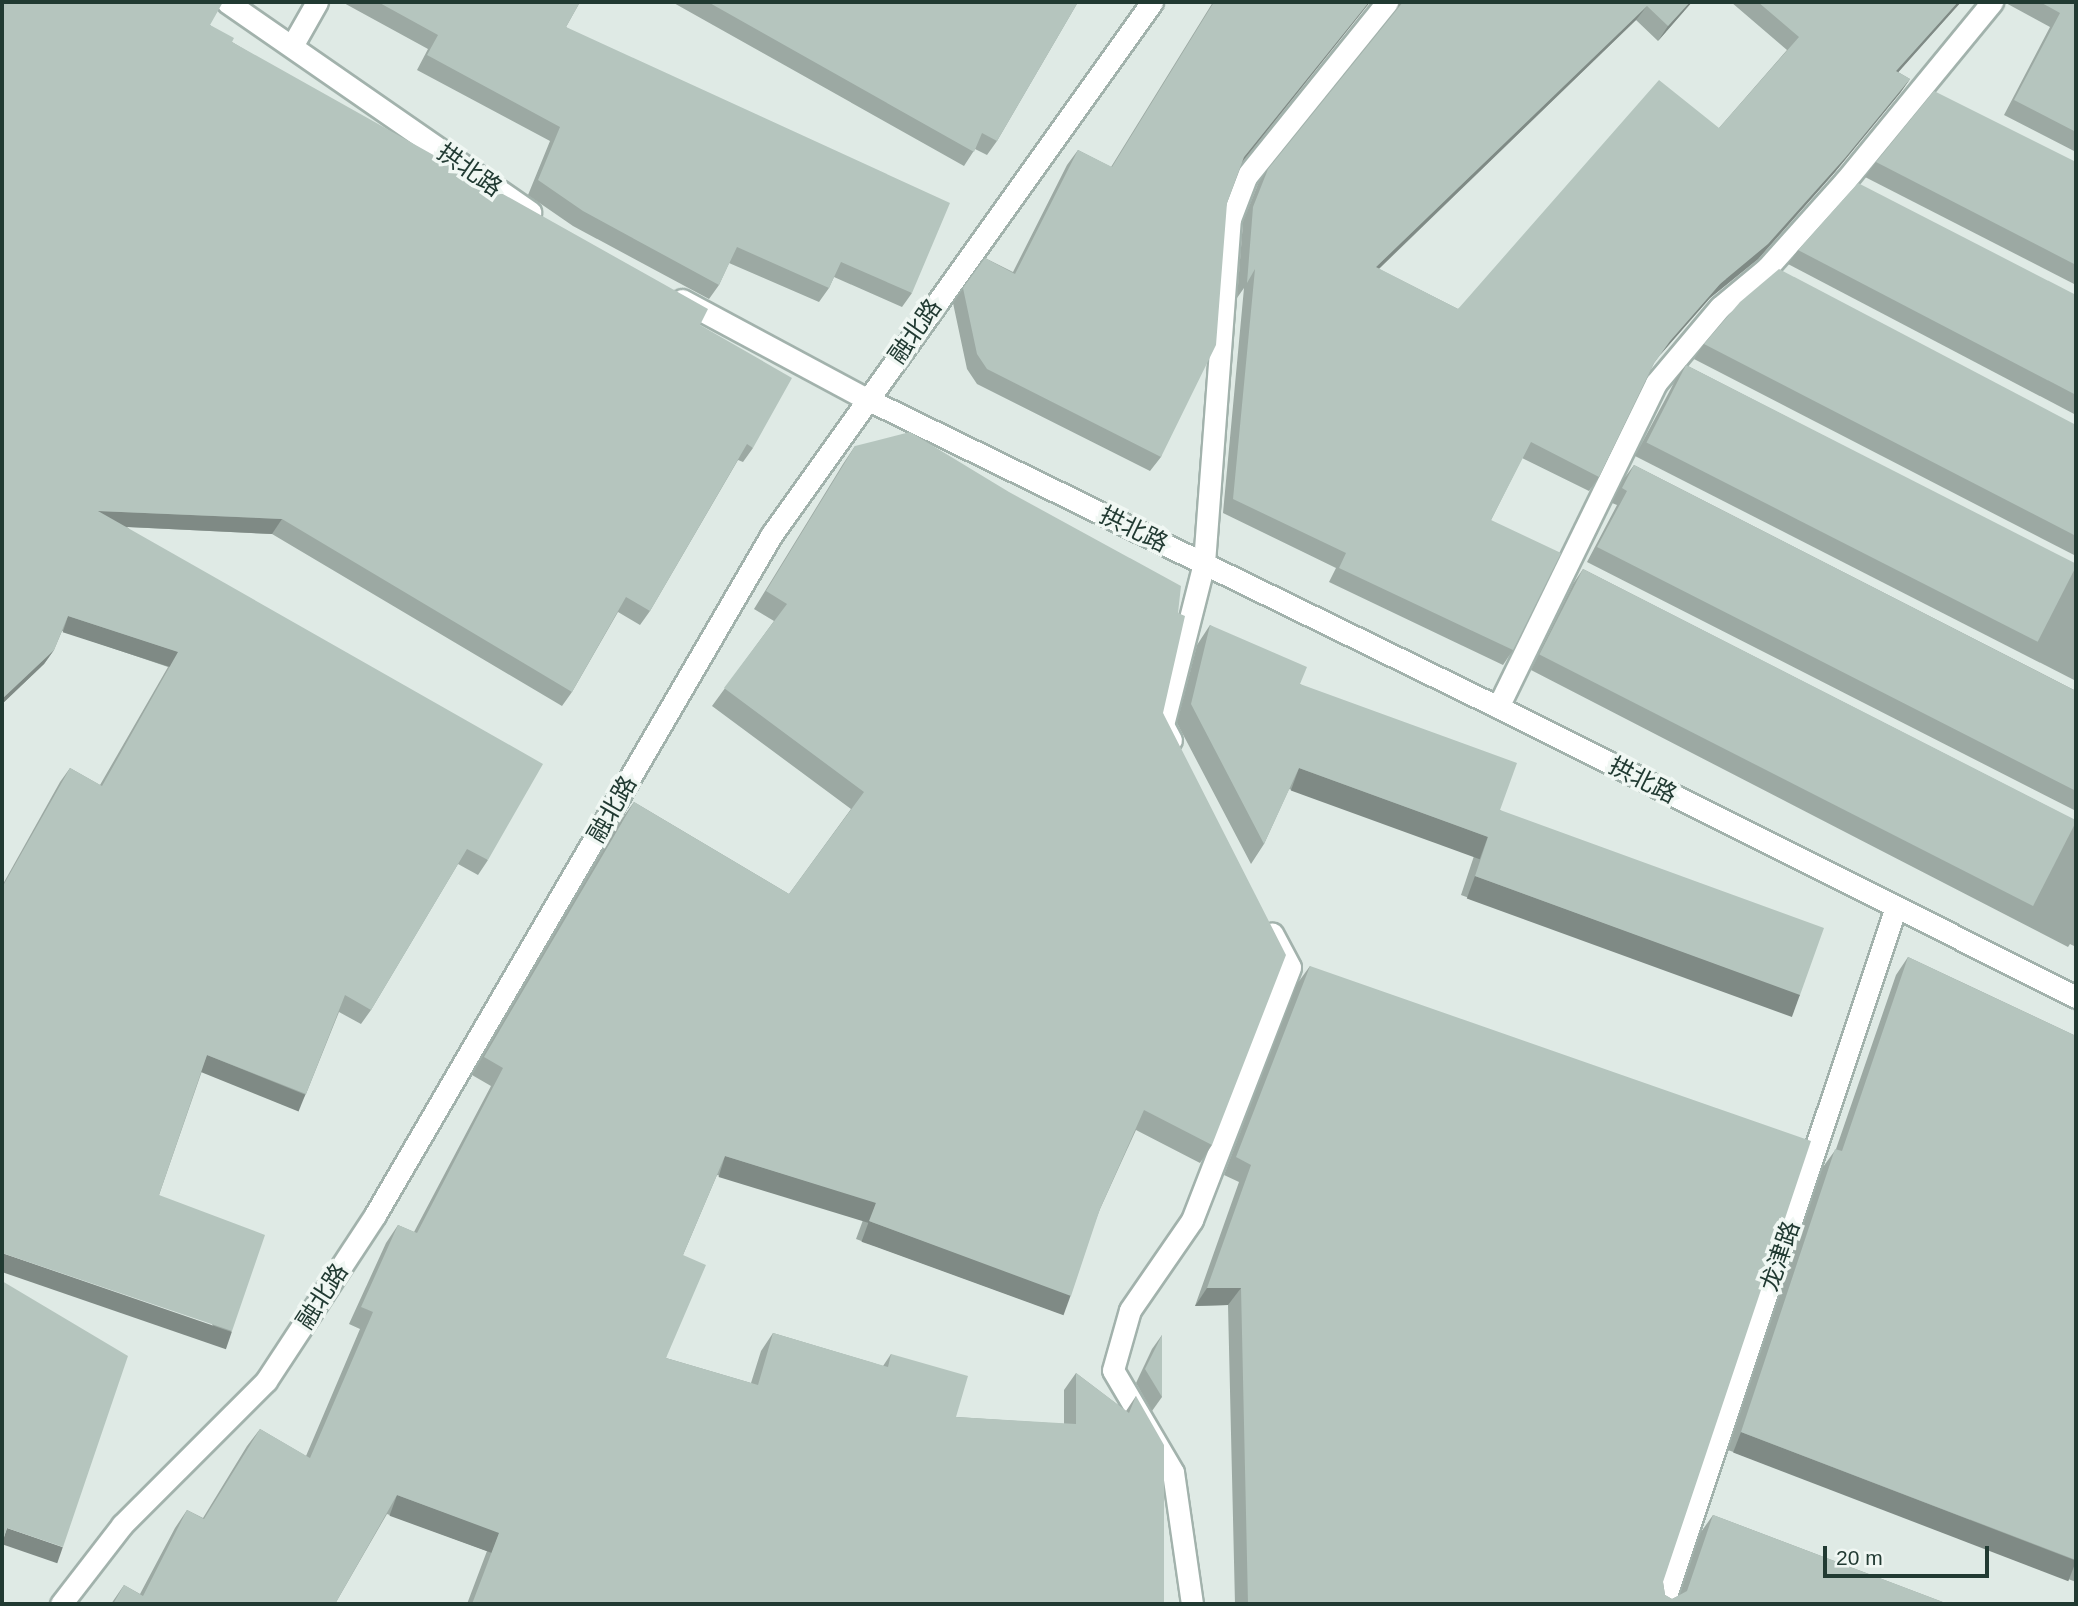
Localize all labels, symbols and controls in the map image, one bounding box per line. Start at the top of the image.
street label: 拱北路 [432,138,508,202]
street label: 融北路 [883,293,947,369]
street label: 拱北路 [1095,500,1173,558]
street label: 拱北路 [1604,751,1682,809]
street label: 融北路 [582,771,642,847]
street label: 龙津路 [1755,1217,1805,1295]
street label: 融北路 [290,1258,354,1334]
scale bar [1826,1532,1992,1576]
text: 20 m [1836,1546,1883,1569]

